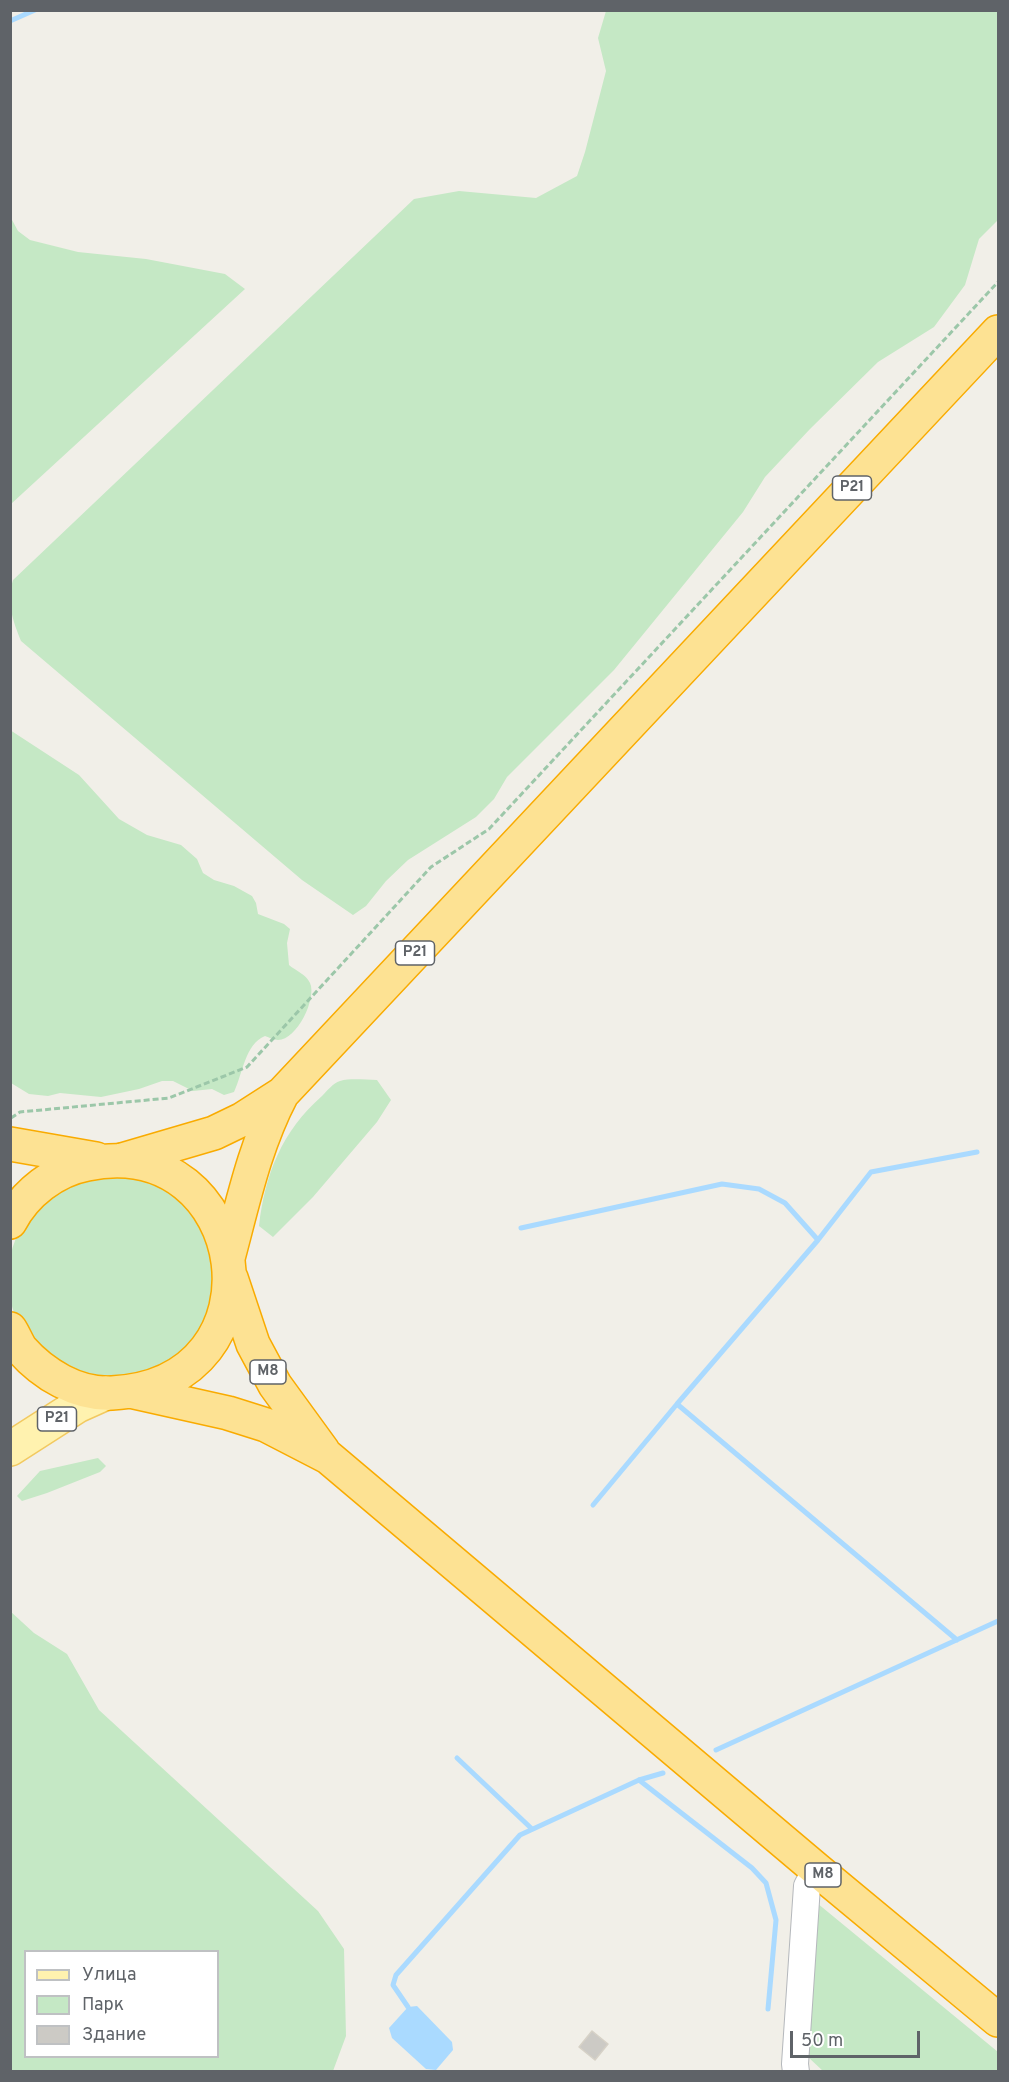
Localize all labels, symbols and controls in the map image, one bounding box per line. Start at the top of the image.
road number: Р21 [832,476,872,500]
road number: Р21 [396,941,434,965]
road number: М8 [250,1360,286,1384]
road number: Р21 [38,1407,76,1431]
road number: М8 [805,1863,841,1887]
legend [24,1950,219,2058]
text: Улица [82,1964,136,1987]
text: Парк [82,1994,124,2017]
scale bar [793,2019,924,2057]
text: Здание [82,2024,146,2047]
text: 50 m [801,2030,843,2053]

